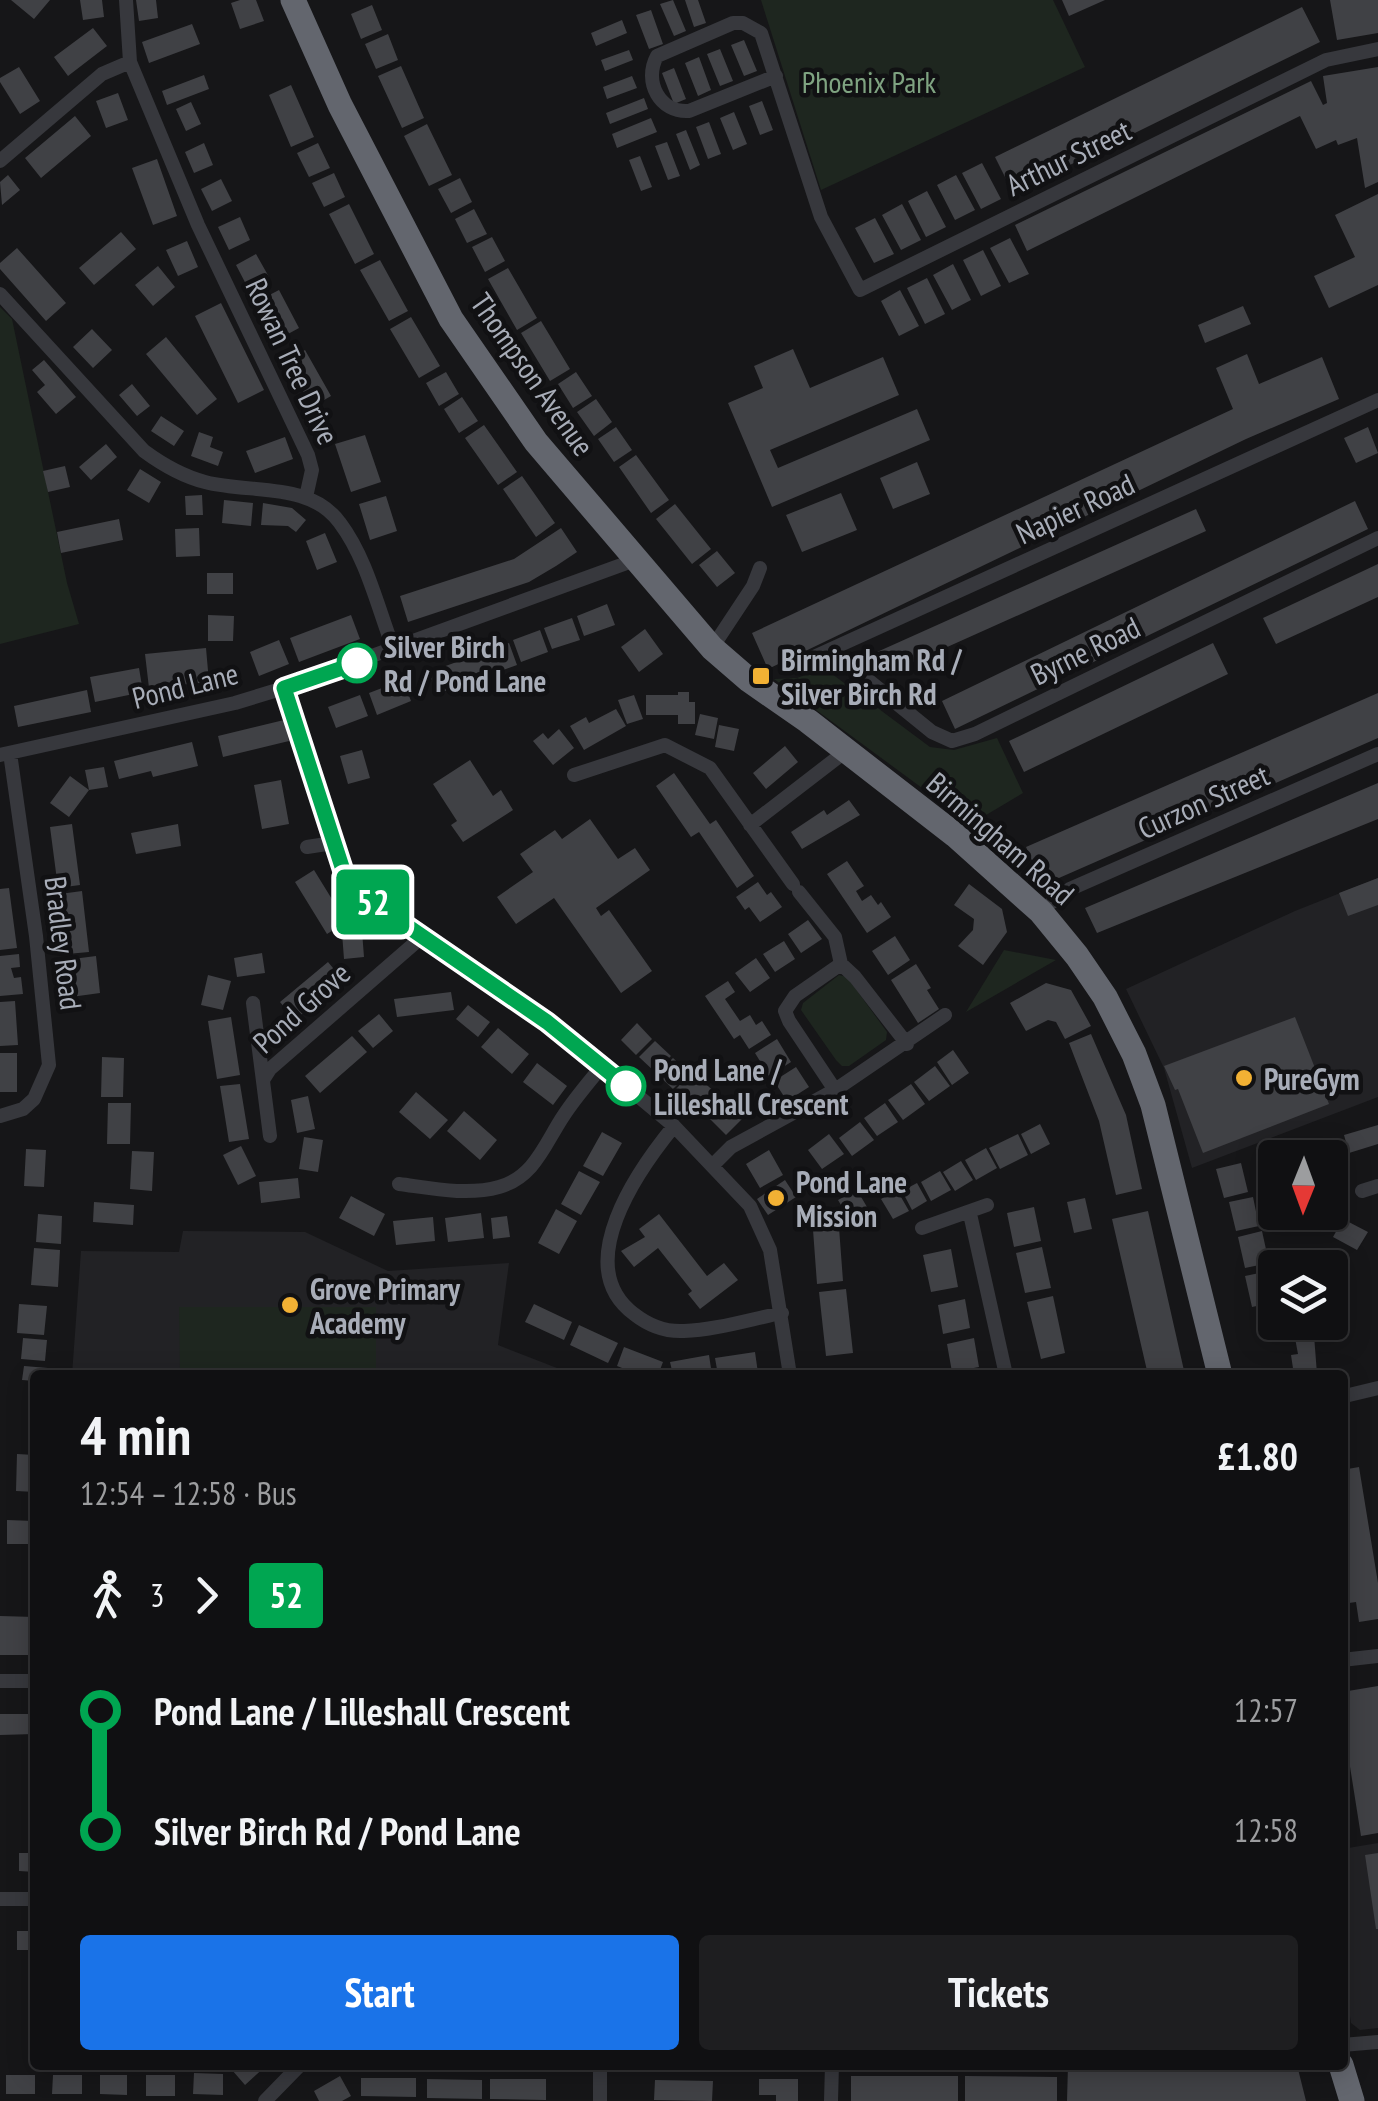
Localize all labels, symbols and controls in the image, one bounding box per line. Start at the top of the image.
park label: Phoenix Park [802,62,937,101]
street label: Arthur Street [999,110,1138,204]
street label: Rowan Tree Drive [238,272,348,450]
street label: Thompson Avenue [463,285,603,463]
street label: Napier Road [1010,464,1140,552]
street label: Byrne Road [1024,607,1146,693]
place label: Silver Birch Rd / Pond Lane [384,627,546,700]
place label: Birmingham Rd / Silver Birch Rd [781,640,963,713]
marker: Silver Birch Rd / Pond Lane [338,644,376,682]
street label: Pond Lane [128,653,242,717]
marker: Birmingham Rd / Silver Birch Rd [750,665,772,687]
street label: Curzon Street [1131,754,1275,847]
street label: Birmingham Road [919,763,1083,913]
line badge: 52 [328,870,418,934]
street label: Bradley Road [36,874,92,1012]
text: 52 [356,879,390,925]
street label: Pond Grove [244,953,358,1061]
place label: Pond Lane / Lilleshall Crescent [654,1050,849,1123]
place label: PureGym [1264,1059,1360,1098]
marker: Pond Lane / Lilleshall Crescent [607,1067,645,1105]
marker: PureGym [1233,1067,1255,1089]
north arrow [1258,1140,1348,1230]
map controls [1258,1140,1348,1340]
place label: Pond Lane Mission [796,1162,907,1235]
marker: Pond Lane Mission [765,1187,787,1209]
button: layers [1258,1250,1348,1340]
place label: Grove Primary Academy [309,1269,461,1342]
marker: Grove Primary Academy [279,1294,301,1316]
text: 4 min [80,1399,191,1470]
text: £1.80 [1217,1431,1298,1480]
text: 12:54 – 12:58 · Bus [80,1472,297,1514]
icon: walk [80,1568,135,1623]
icon: forward [179,1568,234,1623]
text: 52 [269,1572,303,1618]
text: 3 [150,1574,164,1616]
text: Pond Lane / Lilleshall Crescent [154,1686,570,1735]
text: 12:57 [1234,1689,1298,1731]
text: Silver Birch Rd / Pond Lane [154,1806,521,1855]
text: 12:58 [1234,1809,1298,1851]
button: Start [80,1935,679,2050]
button: Tickets [699,1935,1298,2050]

